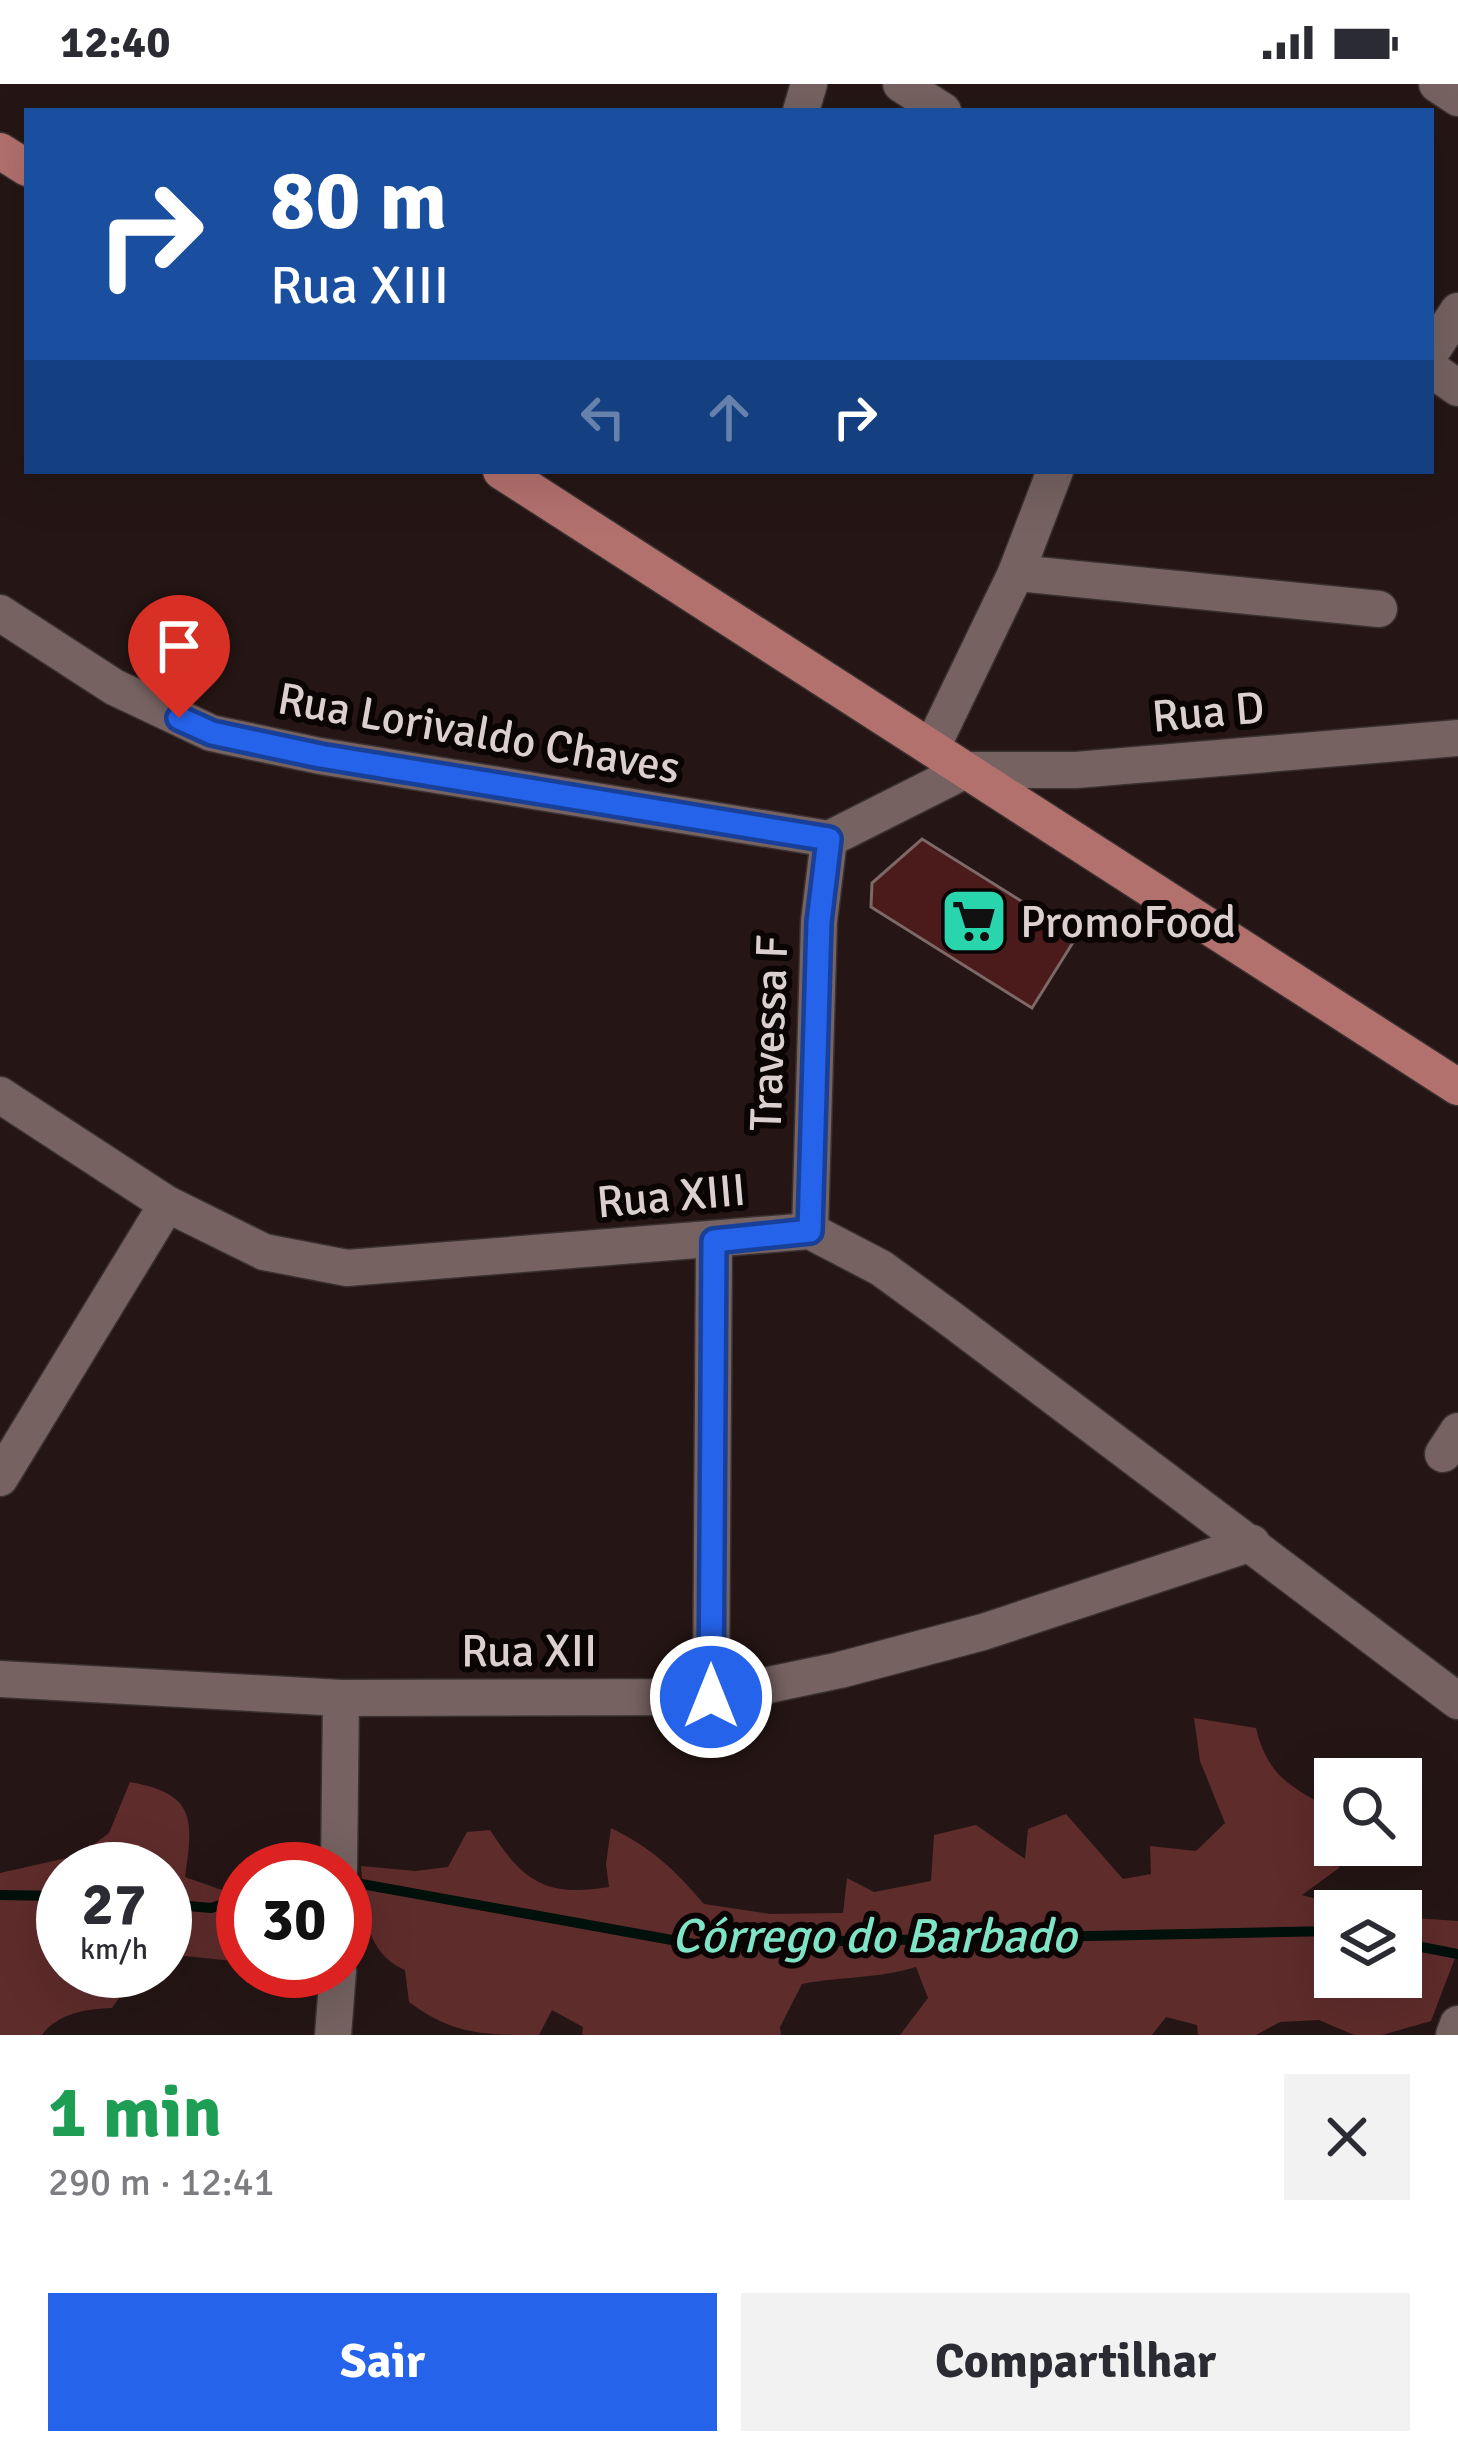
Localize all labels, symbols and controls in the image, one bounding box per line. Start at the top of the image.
text: 12:40 [60,15,170,70]
text: 80 m [270,149,447,253]
icon: right [72,156,228,312]
text: Rua XIII [270,252,449,319]
icon: left [570,384,636,450]
icon: ahead [696,384,762,450]
icon: right [822,384,888,450]
pin [128,595,230,718]
icon: arrive [146,613,212,679]
street label: Rua Lorivaldo Chaves [273,671,684,796]
street label: Rua D [1150,680,1267,745]
supermarket icon: PromoFood [939,886,1009,956]
place label: PromoFood [1020,895,1236,950]
street label: Travessa F [739,934,800,1132]
street label: Rua XIII [594,1163,748,1230]
street label: Rua XII [461,1624,597,1679]
position arrow [648,1634,774,1760]
map controls [1314,1758,1422,1998]
button: search [1314,1758,1422,1866]
speed limit sign: 30 [216,1842,372,1998]
text: 27 [82,1868,146,1942]
button: layers [1314,1890,1422,1998]
water label: Córrego do Barbado [672,1907,1078,1966]
text: km/h [80,1931,148,1968]
text: 1 min [48,2068,222,2157]
button: close [1284,2074,1410,2200]
text: 290 m · 12:41 [48,2158,275,2206]
button: Sair [48,2293,717,2431]
button: Compartilhar [741,2293,1410,2431]

